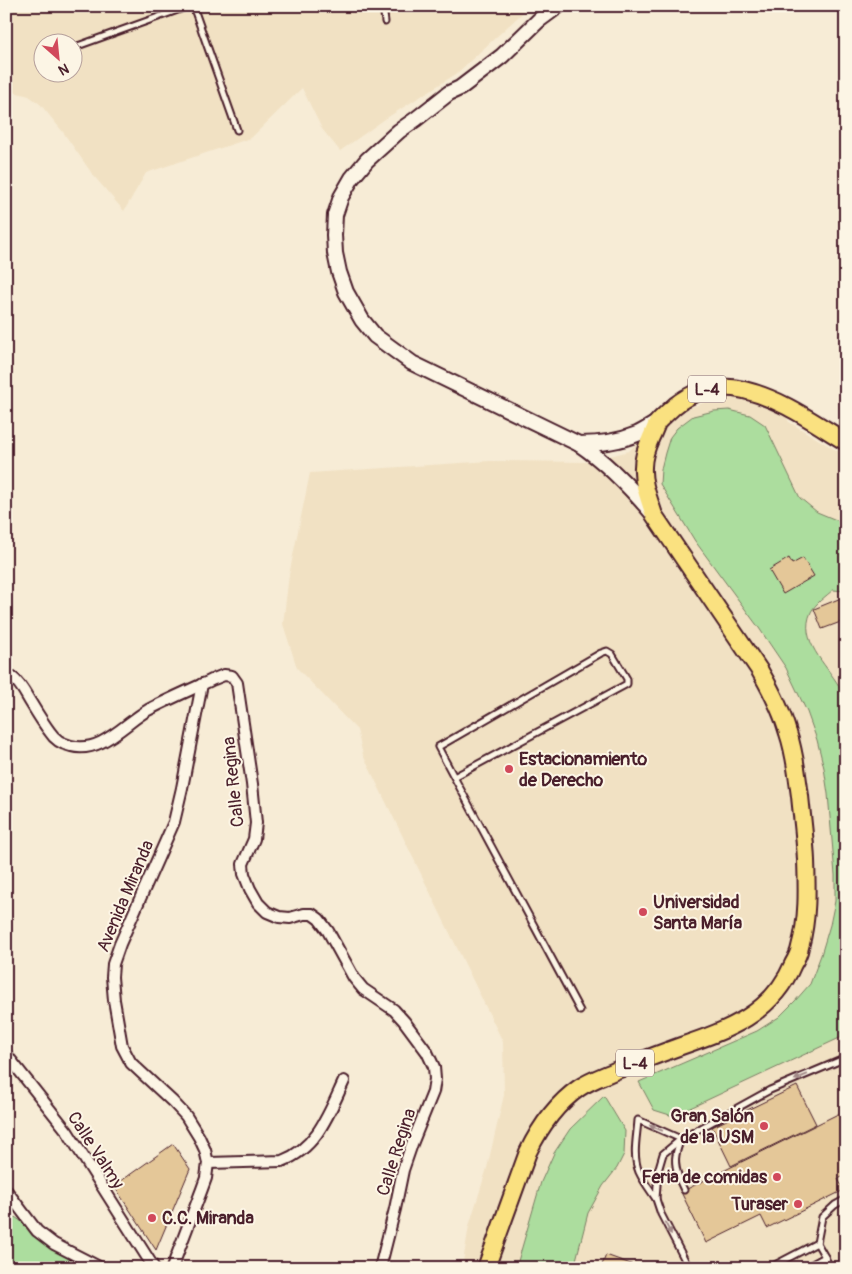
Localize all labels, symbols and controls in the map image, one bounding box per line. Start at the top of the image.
north arrow [32,32,82,82]
text: N [56,59,72,79]
road number: L-4 [688,376,726,402]
street label: Calle Regina [217,736,250,828]
place label: Estacionamiento de Derecho [519,748,647,792]
marker: Estacionamiento de Derecho [503,763,515,775]
street label: Avenida Miranda [92,837,159,956]
place label: Universidad Santa María [653,891,743,935]
marker: Universidad Santa María [637,906,649,918]
road number: L-4 [616,1050,654,1076]
one-way arrow [794,1073,808,1081]
street label: Calle Regina [372,1105,421,1199]
place label: Gran Salón de la USM [671,1105,754,1149]
street label: Calle Valmy [62,1107,129,1194]
marker: Gran Salón de la USM [758,1120,770,1132]
one-way arrow [649,1123,663,1131]
place label: Feria de comidas [641,1166,768,1189]
marker: Feria de comidas [771,1171,783,1183]
place label: Turaser [730,1193,789,1216]
marker: Turaser [792,1198,804,1210]
place label: C.C. Miranda [162,1207,254,1230]
marker: C.C. Miranda [146,1212,158,1224]
one-way arrow [664,1220,672,1235]

